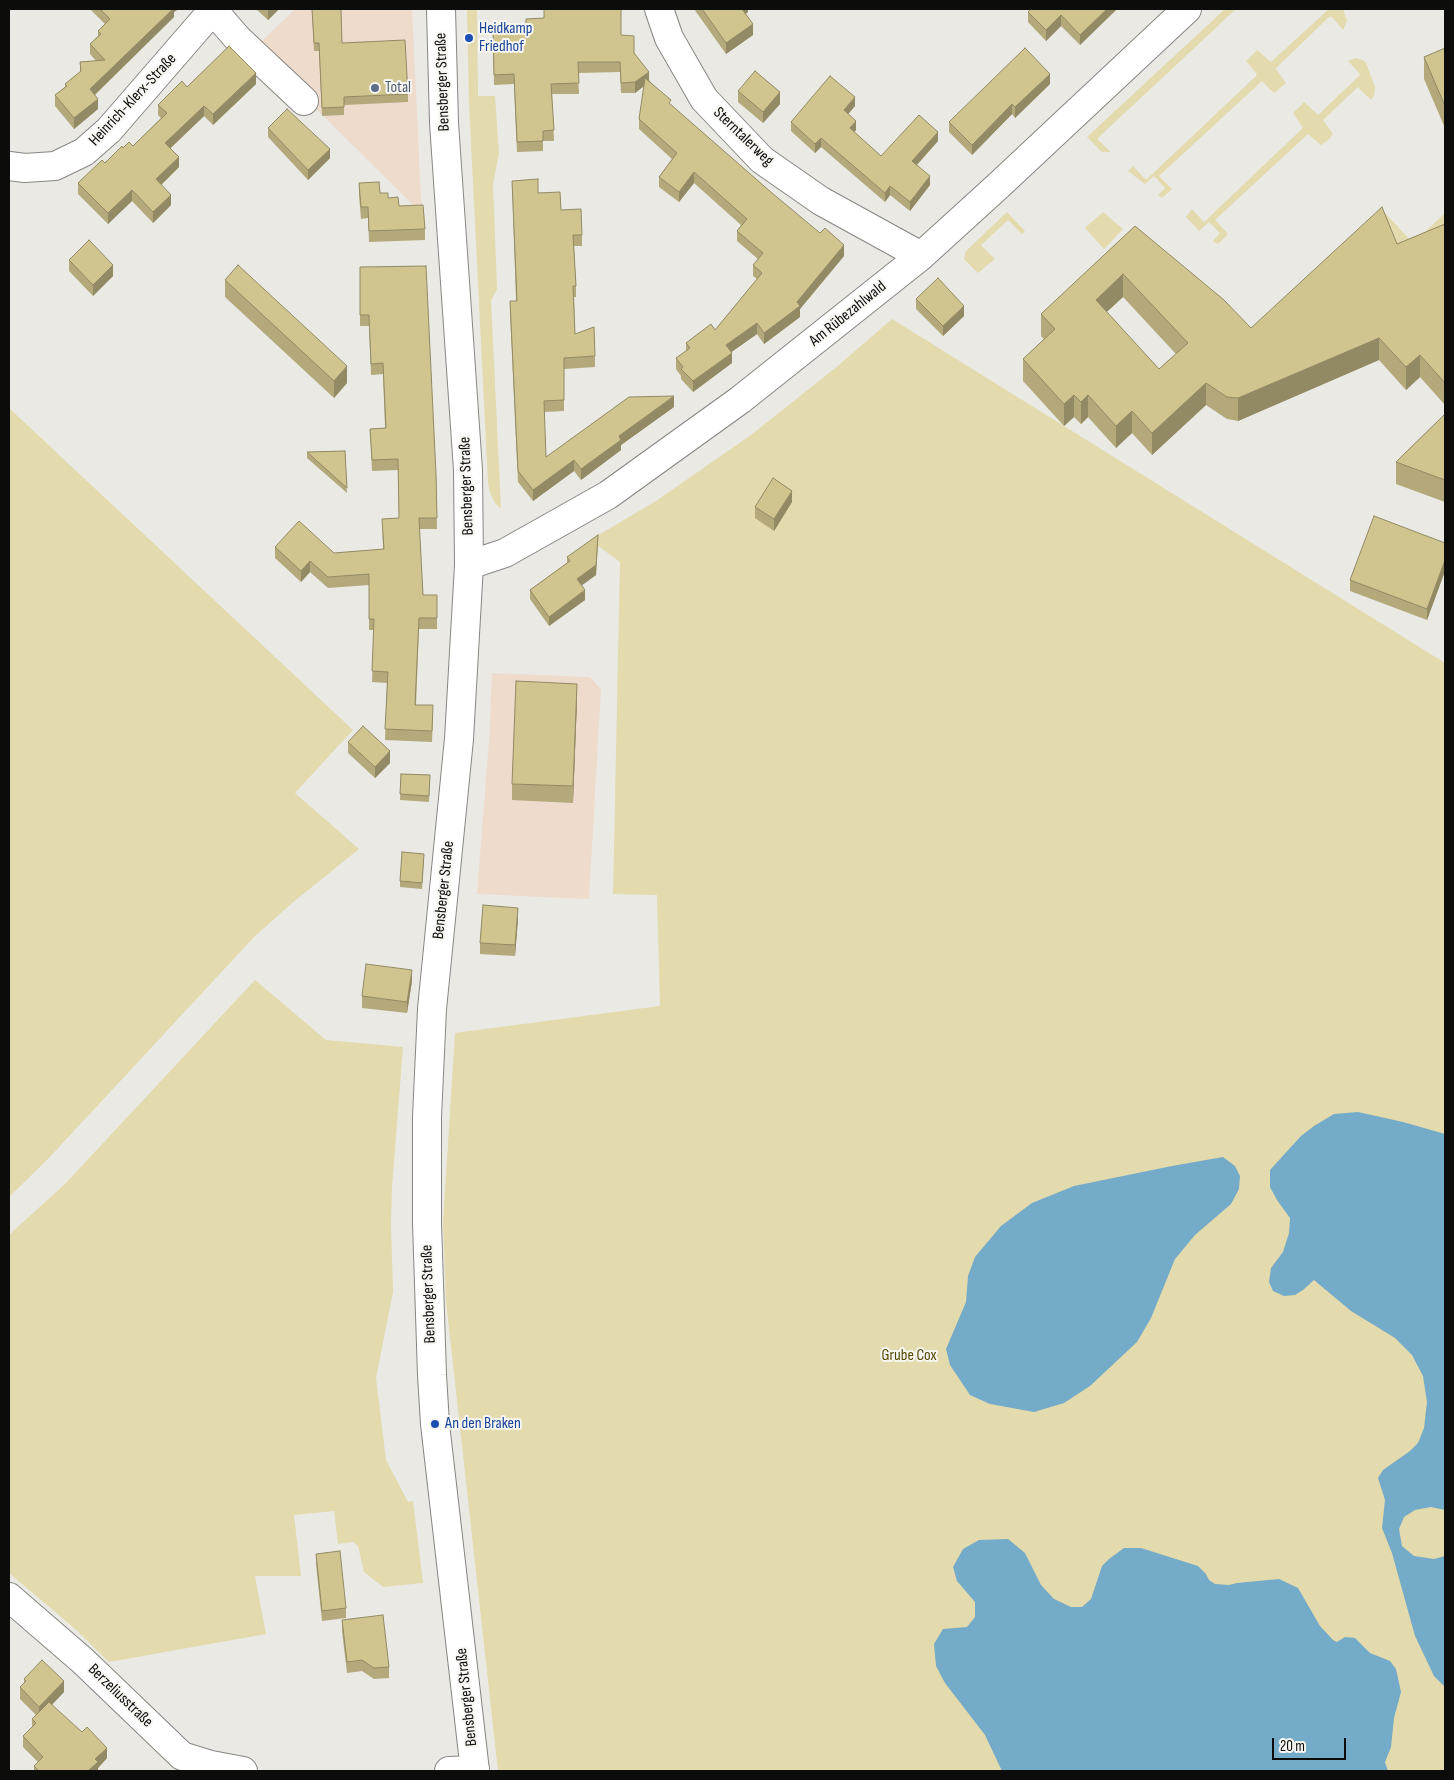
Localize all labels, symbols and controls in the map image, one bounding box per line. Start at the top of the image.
place label: Heidkamp Friedhof [479,19,532,57]
street label: Bensberger Straße [432,32,454,132]
marker: Heidkamp Friedhof [463,32,475,44]
street label: Heinrich-Klerx-Straße [85,50,181,150]
place label: Total [385,78,411,98]
marker: Total [369,82,381,94]
street label: Sterntalerweg [709,104,777,170]
street label: Am Rübezahlwald [806,277,890,351]
street label: Bensberger Straße [456,436,478,536]
street label: Bensberger Straße [429,840,459,940]
street label: Bensberger Straße [418,1244,440,1344]
park label: Grube Cox [881,1346,937,1366]
place label: An den Braken [445,1414,521,1434]
marker: An den Braken [429,1418,441,1430]
street label: Bensberger Straße [452,1647,482,1747]
street label: Berzeliusstraße [84,1660,156,1732]
scale bar [1274,1728,1348,1760]
text: 20 m [1280,1737,1305,1756]

